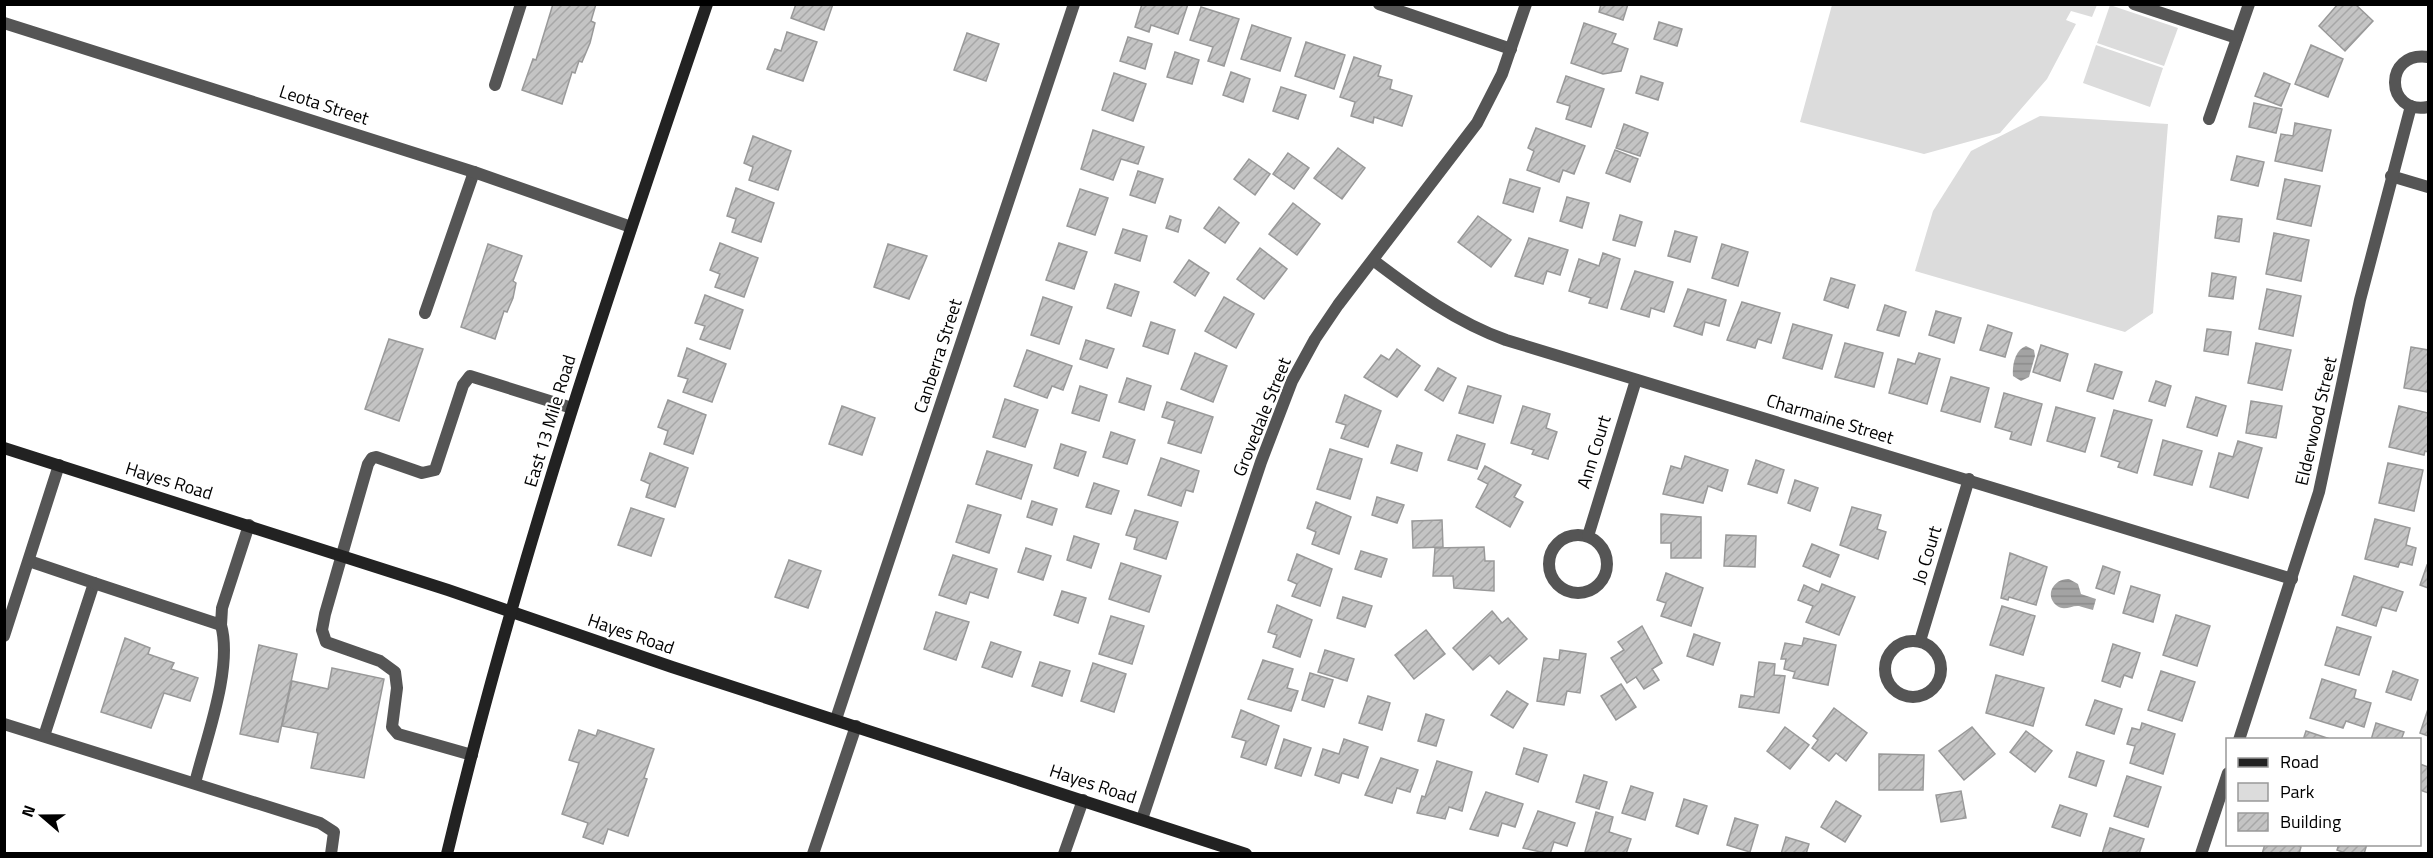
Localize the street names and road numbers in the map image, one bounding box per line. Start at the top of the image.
street label: Leota Street [276,77,373,132]
street label: Canberra Street [906,295,969,417]
street label: East 13 Mile Road [517,351,582,490]
street label: Grovedale Street [1225,353,1298,480]
street label: Elderwood Street [2288,353,2344,488]
street label: Charmaine Street [1763,386,1898,451]
street label: Ann Court [1570,411,1618,492]
street label: Hayes Road [122,454,216,507]
street label: Jo Court [1905,522,1948,587]
street label: Hayes Road [584,606,678,661]
street label: Hayes Road [1046,757,1140,810]

